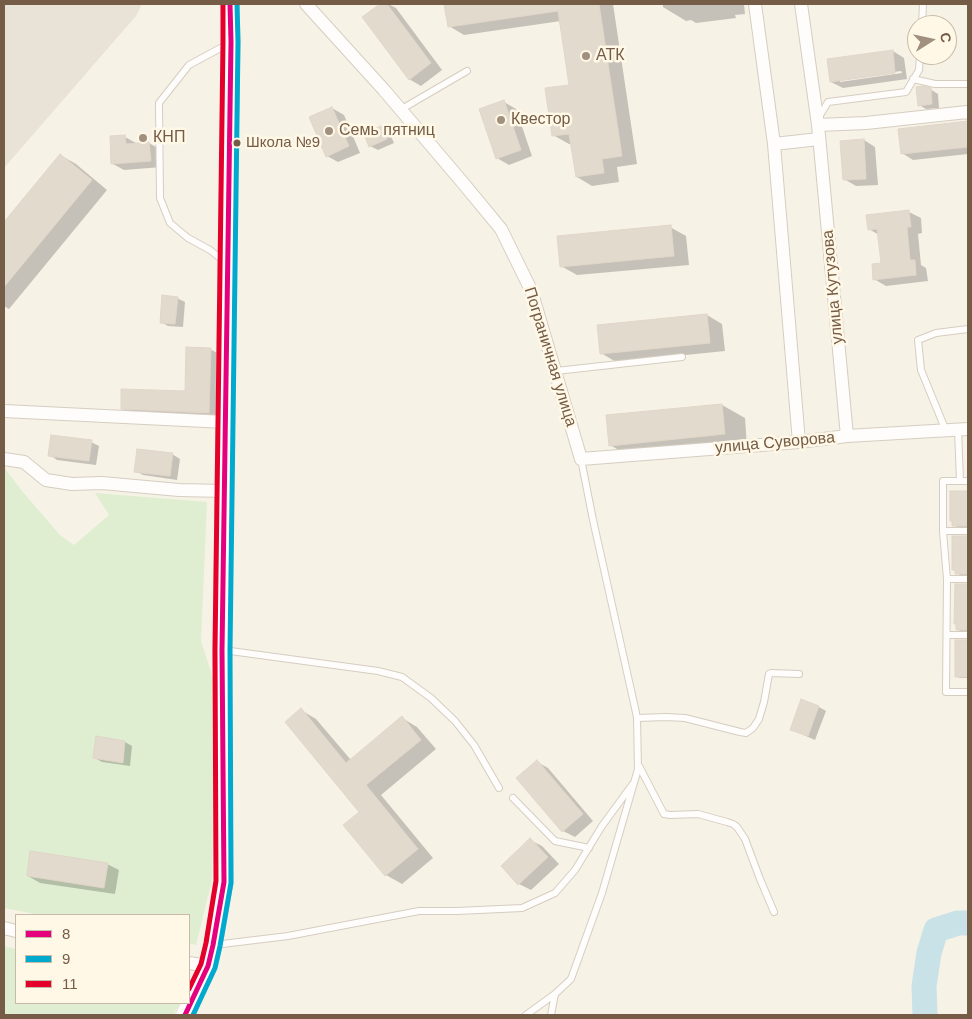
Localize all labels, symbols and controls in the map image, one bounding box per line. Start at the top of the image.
north arrow [907,15,957,65]
text: С [937,31,955,44]
place label: АТК [596,46,625,66]
marker: АТК [580,50,592,62]
place label: Квестор [511,110,570,130]
marker: Квестор [495,114,507,126]
place label: Семь пятниц [339,121,435,141]
marker: Семь пятниц [323,125,335,137]
place label: КНП [153,128,185,148]
marker: КНП [137,132,149,144]
place label: Школа №9 [246,134,320,152]
marker: Школа №9 [232,138,242,148]
street label: улица Кутузова [818,229,848,345]
street label: Пограничная улица [520,285,580,429]
street label: улица Суворова [714,428,836,458]
legend [15,914,190,1004]
text: 8 [62,925,70,942]
text: 9 [62,950,70,967]
text: 11 [62,975,78,992]

